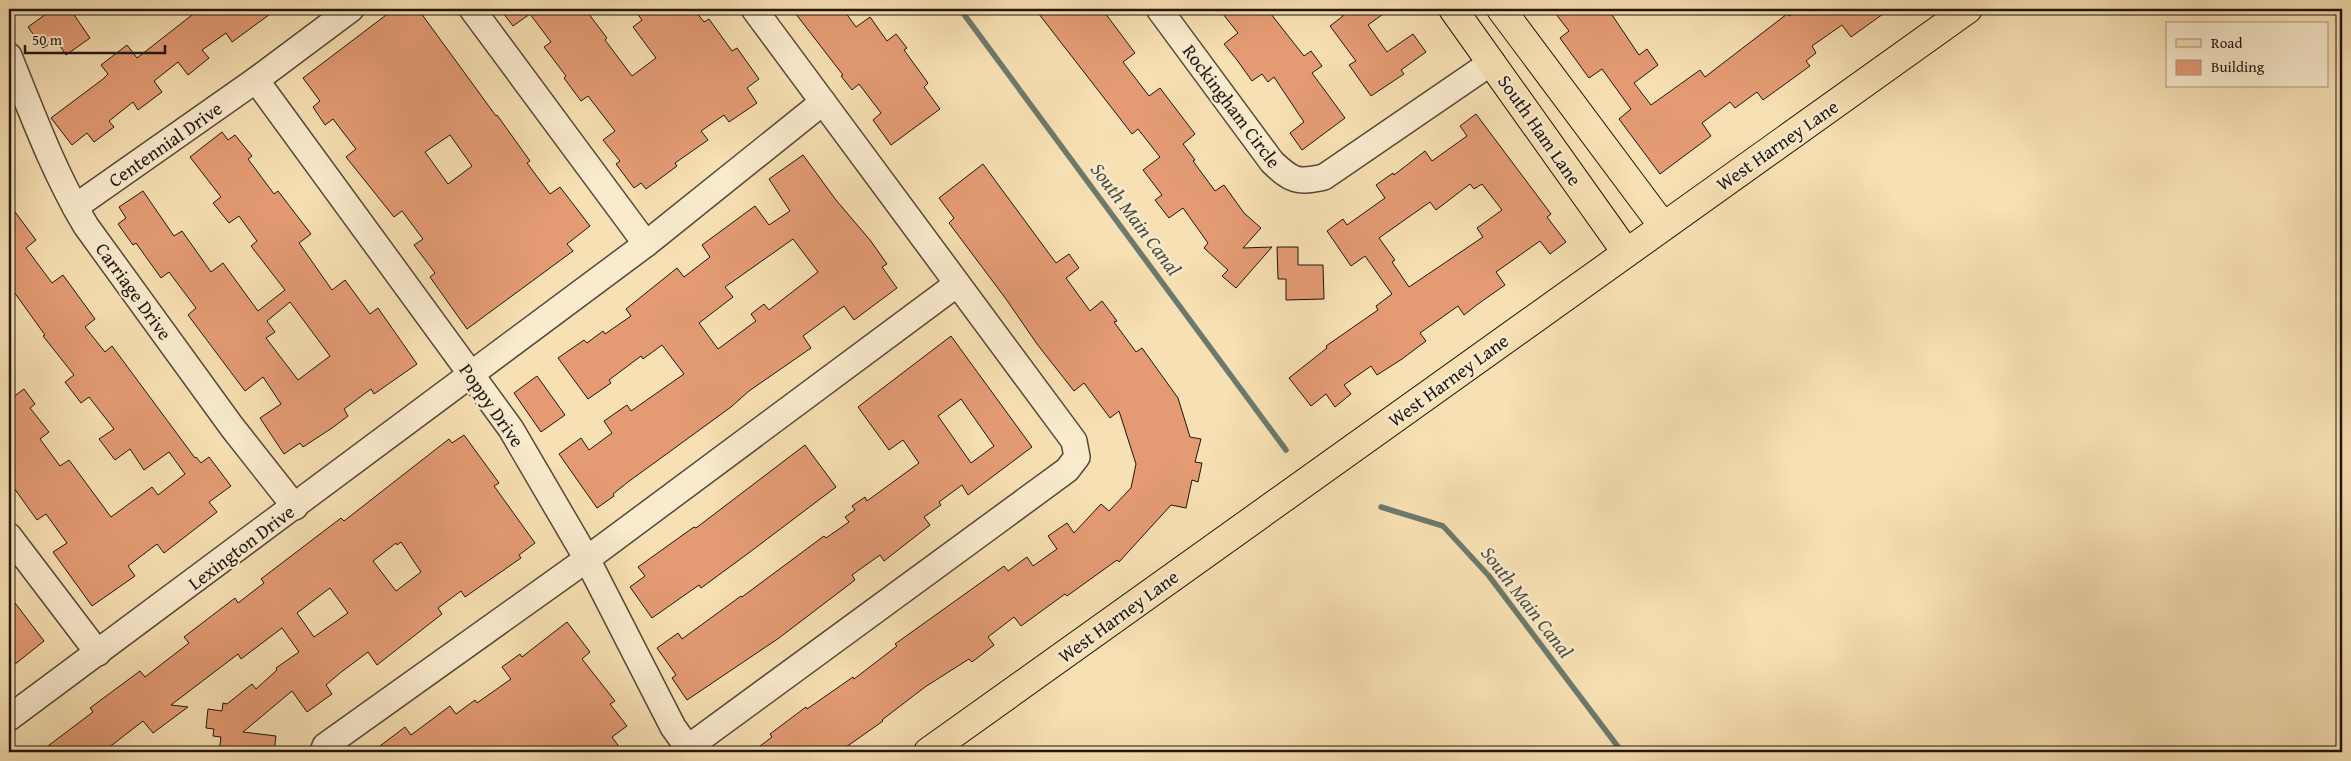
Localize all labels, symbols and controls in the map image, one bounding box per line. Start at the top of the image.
scale bar [25,22,165,54]
legend [2166,22,2328,88]
text: 50 m [32,29,63,50]
text: Road [2211,32,2242,53]
street label: Rockingham Circle [1176,38,1288,174]
text: Building [2211,56,2265,77]
street label: South Ham Lane [1491,69,1589,191]
street label: West Harney Lane [1710,92,1844,198]
street label: Centennial Drive [102,94,228,194]
water label: South Main Canal [1084,156,1189,281]
street label: Carriage Drive [89,236,179,346]
street label: West Harney Lane [1382,327,1514,433]
street label: Poppy Drive [453,357,531,453]
street label: Lexington Drive [182,498,300,596]
water label: South Main Canal [1474,540,1580,664]
street label: West Harney Lane [1052,563,1184,669]

